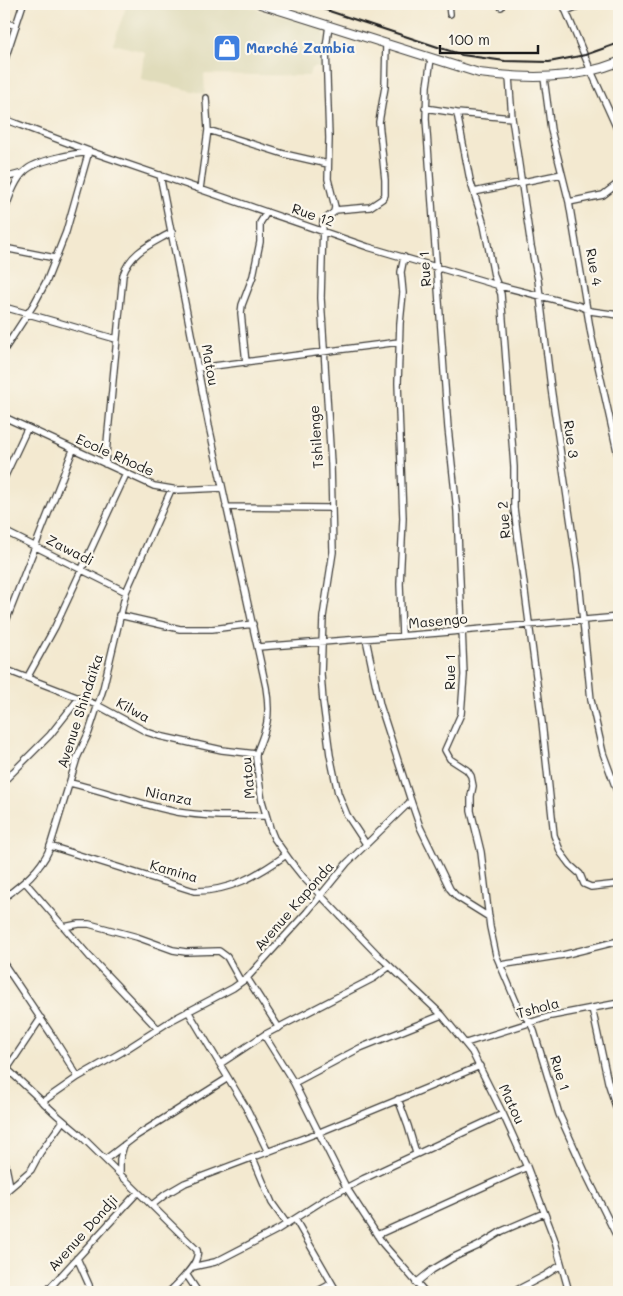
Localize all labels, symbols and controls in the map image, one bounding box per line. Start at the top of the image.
scale bar [440,22,538,54]
text: 100 m [448,29,490,49]
shop icon: Marché Zambia [212,33,242,63]
place label: Marché Zambia [246,38,355,57]
street label: Rue 12 [289,198,337,231]
street label: Rue 4 [582,247,607,288]
street label: Rue 1 [414,250,435,288]
street label: Matou [197,343,223,387]
street label: Tshilenge [304,405,327,469]
street label: Rue 3 [559,419,584,459]
street label: Ecole Rhode [73,429,157,480]
street label: Rue 2 [492,500,515,540]
street label: Zawadi [43,530,97,570]
street label: Masengo [407,608,468,633]
street label: Avenue Shindaïka [52,651,107,770]
street label: Rue 1 [440,654,459,690]
street label: Kilwa [113,693,154,727]
street label: Matou [236,756,259,800]
street label: Nianza [144,782,194,809]
street label: Kamina [148,855,200,886]
street label: Avenue Kaponda [250,857,338,954]
street label: Tshola [515,993,561,1022]
street label: Rue 1 [546,1053,575,1093]
street label: Matou [495,1081,530,1127]
street label: Avenue Dondji [43,1190,122,1275]

